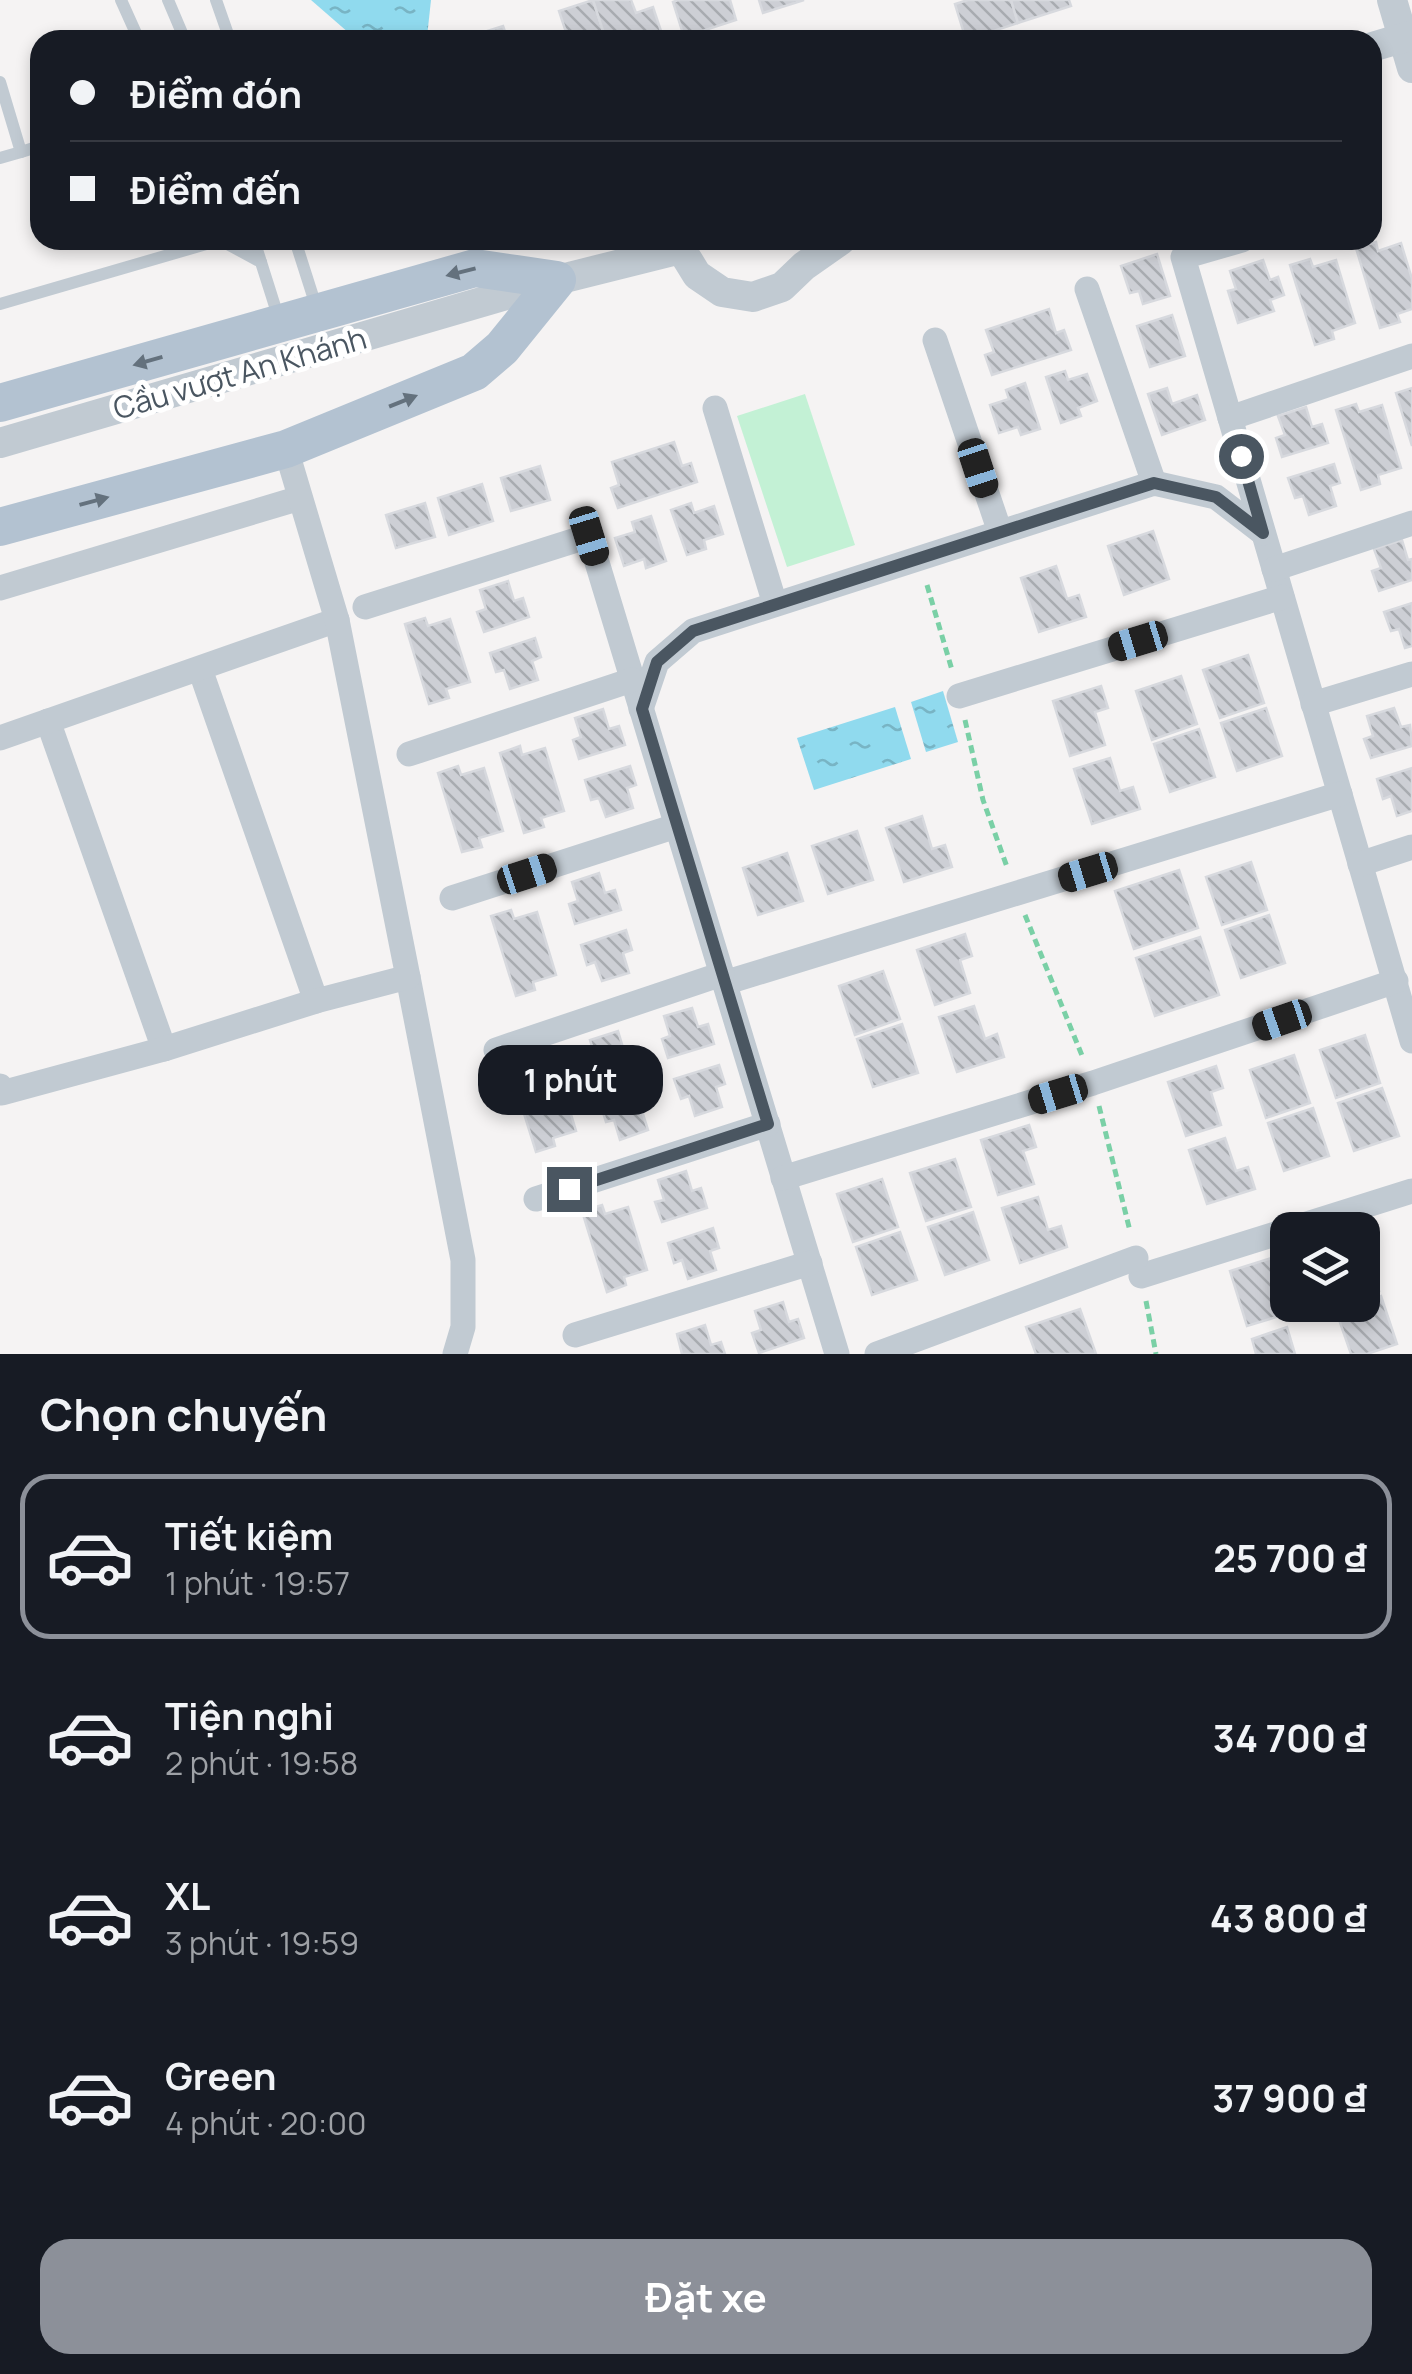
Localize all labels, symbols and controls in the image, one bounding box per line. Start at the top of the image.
text: Điểm đón [130,67,302,119]
text: Điểm đến [130,163,301,215]
one-way arrow [445,265,476,280]
street label: Cầu vượt An Khánh [108,317,371,428]
one-way arrow [132,353,163,369]
one-way arrow [388,393,418,409]
route start [1219,434,1264,479]
car [954,435,1002,501]
one-way arrow [79,493,110,509]
car [566,503,612,569]
car [1105,618,1171,664]
car [1055,849,1121,895]
car [494,850,560,898]
car [1249,996,1315,1044]
callout: 1 phút [476,1044,662,1114]
text: 1 phút [523,1058,618,1102]
car [1025,1071,1091,1117]
route end [547,1167,592,1212]
map controls [1270,1212,1380,1322]
button: layers [1270,1212,1380,1322]
text: Chọn chuyến [40,1383,327,1445]
text: Tiết kiệm [165,1509,333,1561]
icon: car [45,1512,135,1602]
text: 25 700 ₫ [1213,1531,1367,1583]
text: 1 phút · 19:57 [165,1561,350,1605]
text: Tiện nghi [165,1689,334,1741]
icon: car [45,1692,135,1782]
text: 34 700 ₫ [1213,1711,1367,1763]
text: 2 phút · 19:58 [165,1741,358,1785]
text: XL [165,1869,210,1921]
icon: car [45,1872,135,1962]
text: 43 800 ₫ [1210,1891,1367,1943]
text: 3 phút · 19:59 [165,1921,359,1965]
text: Green [165,2049,277,2101]
icon: car [45,2052,135,2142]
text: 37 900 ₫ [1212,2071,1367,2123]
text: 4 phút · 20:00 [165,2101,366,2145]
button: Đặt xe [40,2239,1372,2354]

